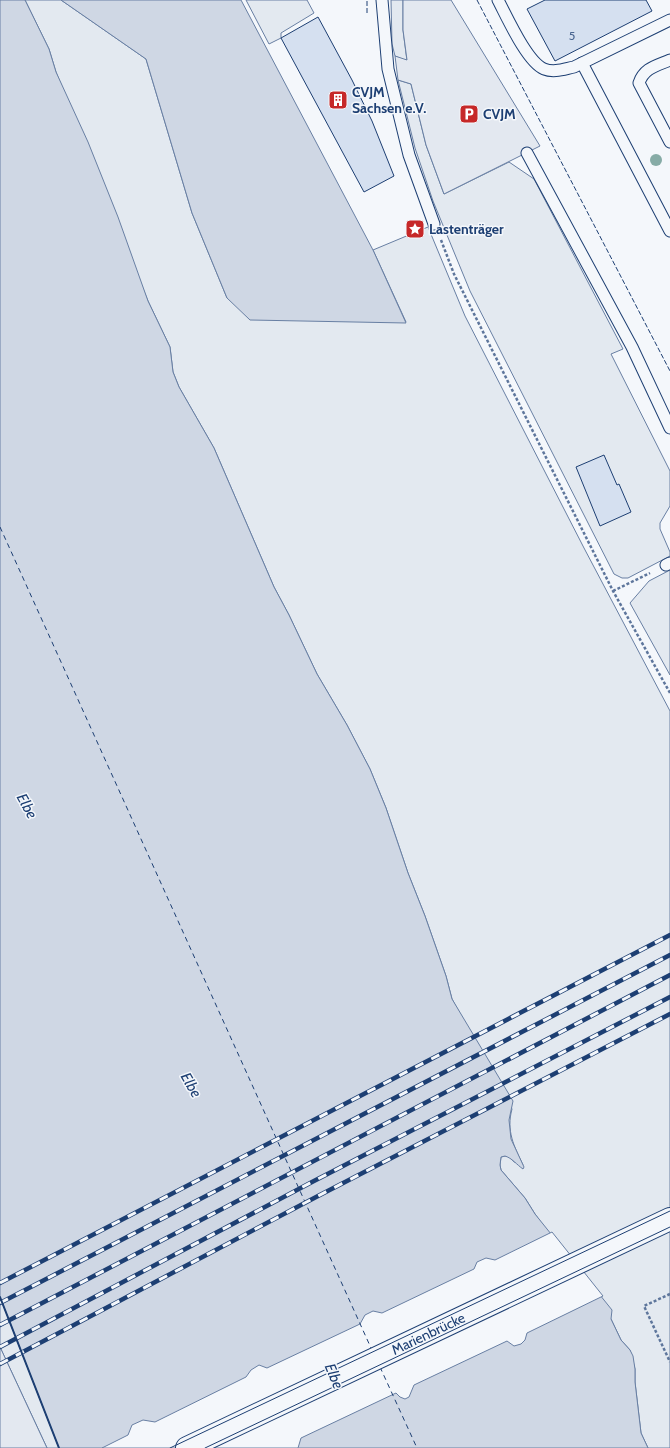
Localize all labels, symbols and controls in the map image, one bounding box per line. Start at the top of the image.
house number: 5 [569,28,575,43]
place label: CVJM Sachsen e.V. [352,83,426,117]
building icon: CVJM Sachsen e.V. [327,89,349,111]
parking icon: CVJM [458,103,480,125]
place label: CVJM [483,105,516,123]
place icon: Lastenträger [404,218,426,240]
place label: Lastenträger [429,220,504,238]
water label: Elbe [13,790,41,822]
water label: Elbe [177,1069,205,1101]
street label: Marienbrücke [388,1308,468,1359]
water label: Elbe [321,1361,347,1391]

